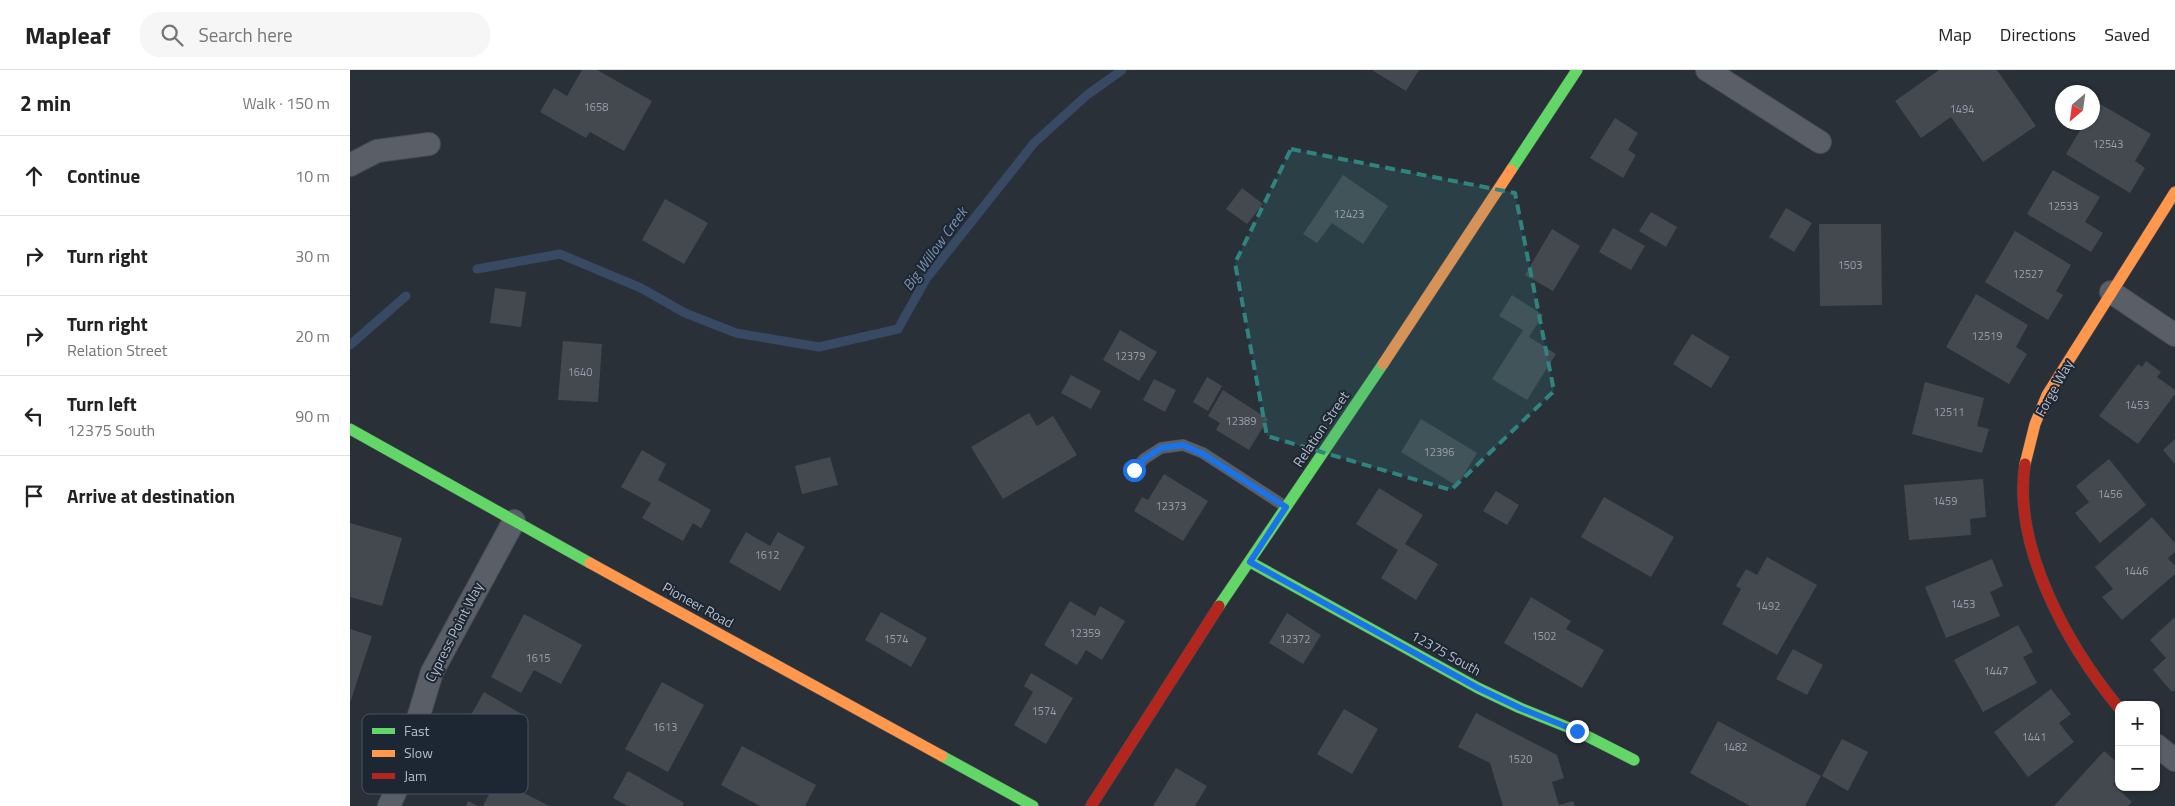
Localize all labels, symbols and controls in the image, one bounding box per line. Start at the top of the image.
search box [140,12,490,57]
text: Mapleaf [25,17,110,53]
text: Search here [198,20,293,49]
icon: search [158,21,186,49]
text: Map [1938,21,1972,48]
text: Directions [2000,21,2076,48]
text: Saved [2104,21,2150,48]
north arrow [2055,85,2100,130]
text: 2 min [20,87,71,119]
text: Walk · 150 m [242,91,330,115]
house number: 1658 [584,99,608,115]
house number: 1494 [1950,101,1974,117]
house number: 12543 [2093,136,2123,152]
text: Continue [67,161,140,190]
icon: ahead [20,162,48,190]
text: 10 m [295,164,330,188]
house number: 12533 [2048,198,2078,214]
water label: Big Willow Creek [896,200,974,295]
house number: 12423 [1334,206,1364,222]
text: Turn right [67,241,148,270]
icon: right [20,242,48,270]
text: 30 m [295,244,330,268]
house number: 1503 [1838,257,1862,273]
house number: 12527 [2013,266,2043,282]
text: Turn right [67,309,148,338]
icon: right [20,322,48,350]
text: 20 m [295,324,330,348]
house number: 12519 [1972,328,2002,344]
text: Relation Street [67,338,167,362]
house number: 12379 [1115,348,1145,364]
street label: Forge Way [2029,355,2078,420]
house number: 1640 [568,364,592,380]
street label: Relation Street [1287,386,1354,471]
text: Turn left [67,389,137,418]
house number: 1453 [2125,397,2149,413]
icon: left [20,402,48,430]
text: 90 m [295,404,330,428]
house number: 12511 [1934,404,1964,420]
house number: 12389 [1226,413,1256,429]
text: 12375 South [67,418,155,442]
house number: 12396 [1424,444,1454,460]
route start [1123,459,1146,482]
text: Arrive at destination [67,481,235,510]
icon: arrive [20,482,48,510]
house number: 1456 [2098,486,2122,502]
house number: 1459 [1933,493,1957,509]
house number: 12373 [1156,498,1186,514]
house number: 1612 [755,547,779,563]
house number: 1446 [2124,563,2148,579]
street label: Pioneer Road [659,576,738,633]
street label: Cypress Point Way [419,578,488,685]
house number: 1453 [1951,596,1975,612]
house number: 1492 [1756,598,1780,614]
house number: 12359 [1070,625,1100,641]
street label: 12375 South [1407,625,1485,680]
house number: 1502 [1532,628,1556,644]
house number: 1574 [884,631,908,647]
house number: 12372 [1280,631,1310,647]
house number: 1615 [526,650,550,666]
house number: 1447 [1984,663,2008,679]
map controls [2115,701,2160,791]
button: + [2115,701,2160,746]
house number: 1574 [1032,703,1056,719]
legend [362,714,528,794]
house number: 1613 [653,719,677,735]
text: Fast [404,720,429,741]
route end [1566,720,1589,743]
house number: 1441 [2022,729,2046,745]
house number: 1482 [1723,739,1747,755]
text: Slow [404,742,433,763]
button: − [2115,746,2160,791]
house number: 1520 [1508,751,1532,767]
text: Jam [404,765,427,786]

